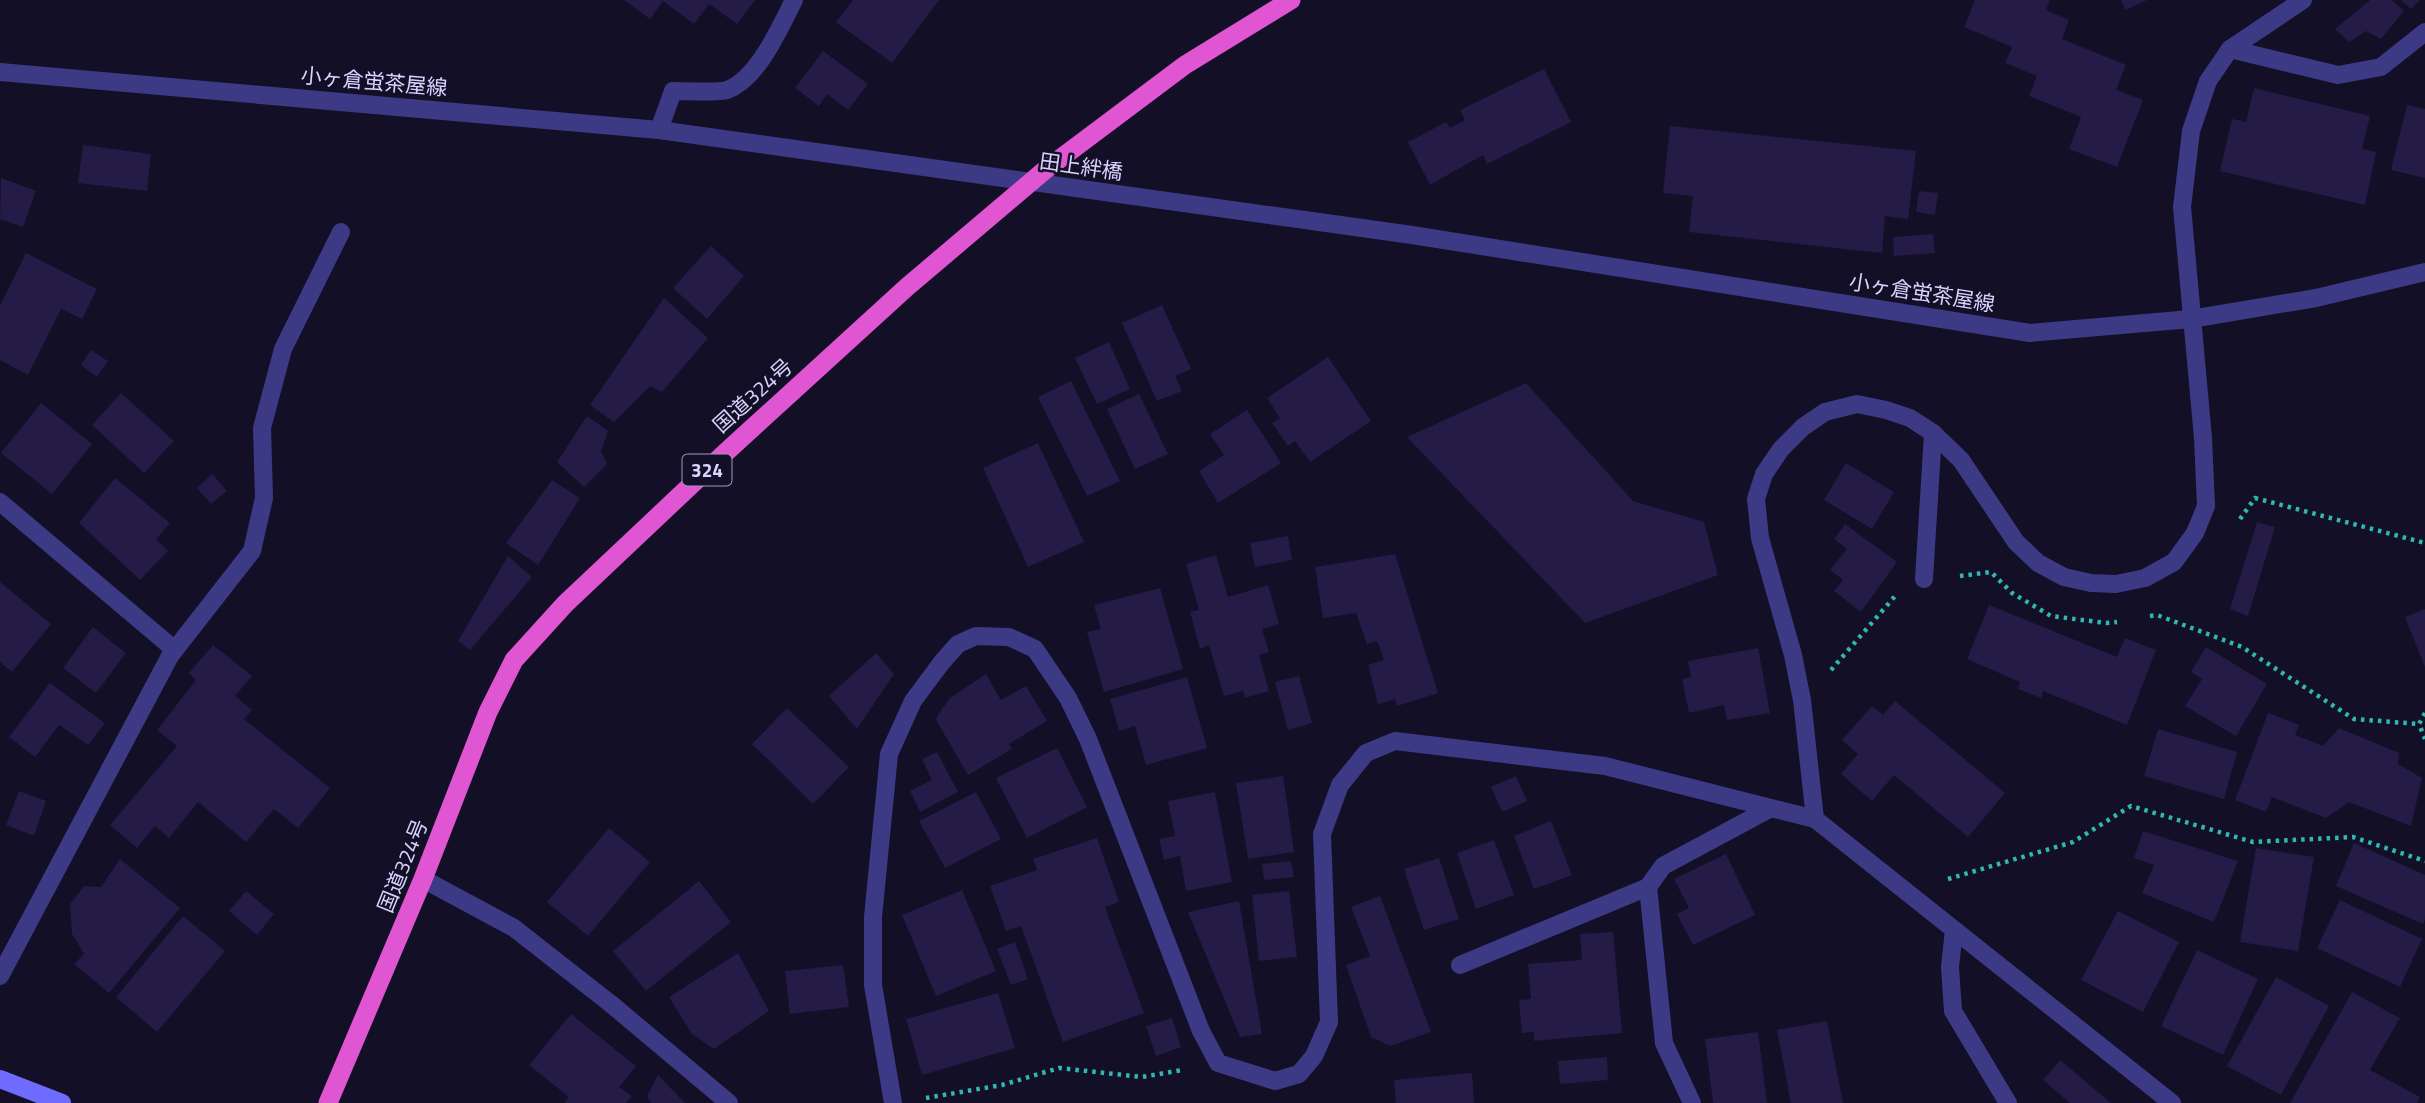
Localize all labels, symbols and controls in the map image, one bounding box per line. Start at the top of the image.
street label: 小ヶ倉蛍茶屋線 [299,59,449,103]
street label: 田上絆橋 [1037,144,1125,188]
street label: 小ヶ倉蛍茶屋線 [1847,265,1997,319]
street label: 国道324号 [705,350,800,440]
road number: 324 [682,454,732,485]
street label: 国道324号 [369,814,435,917]

